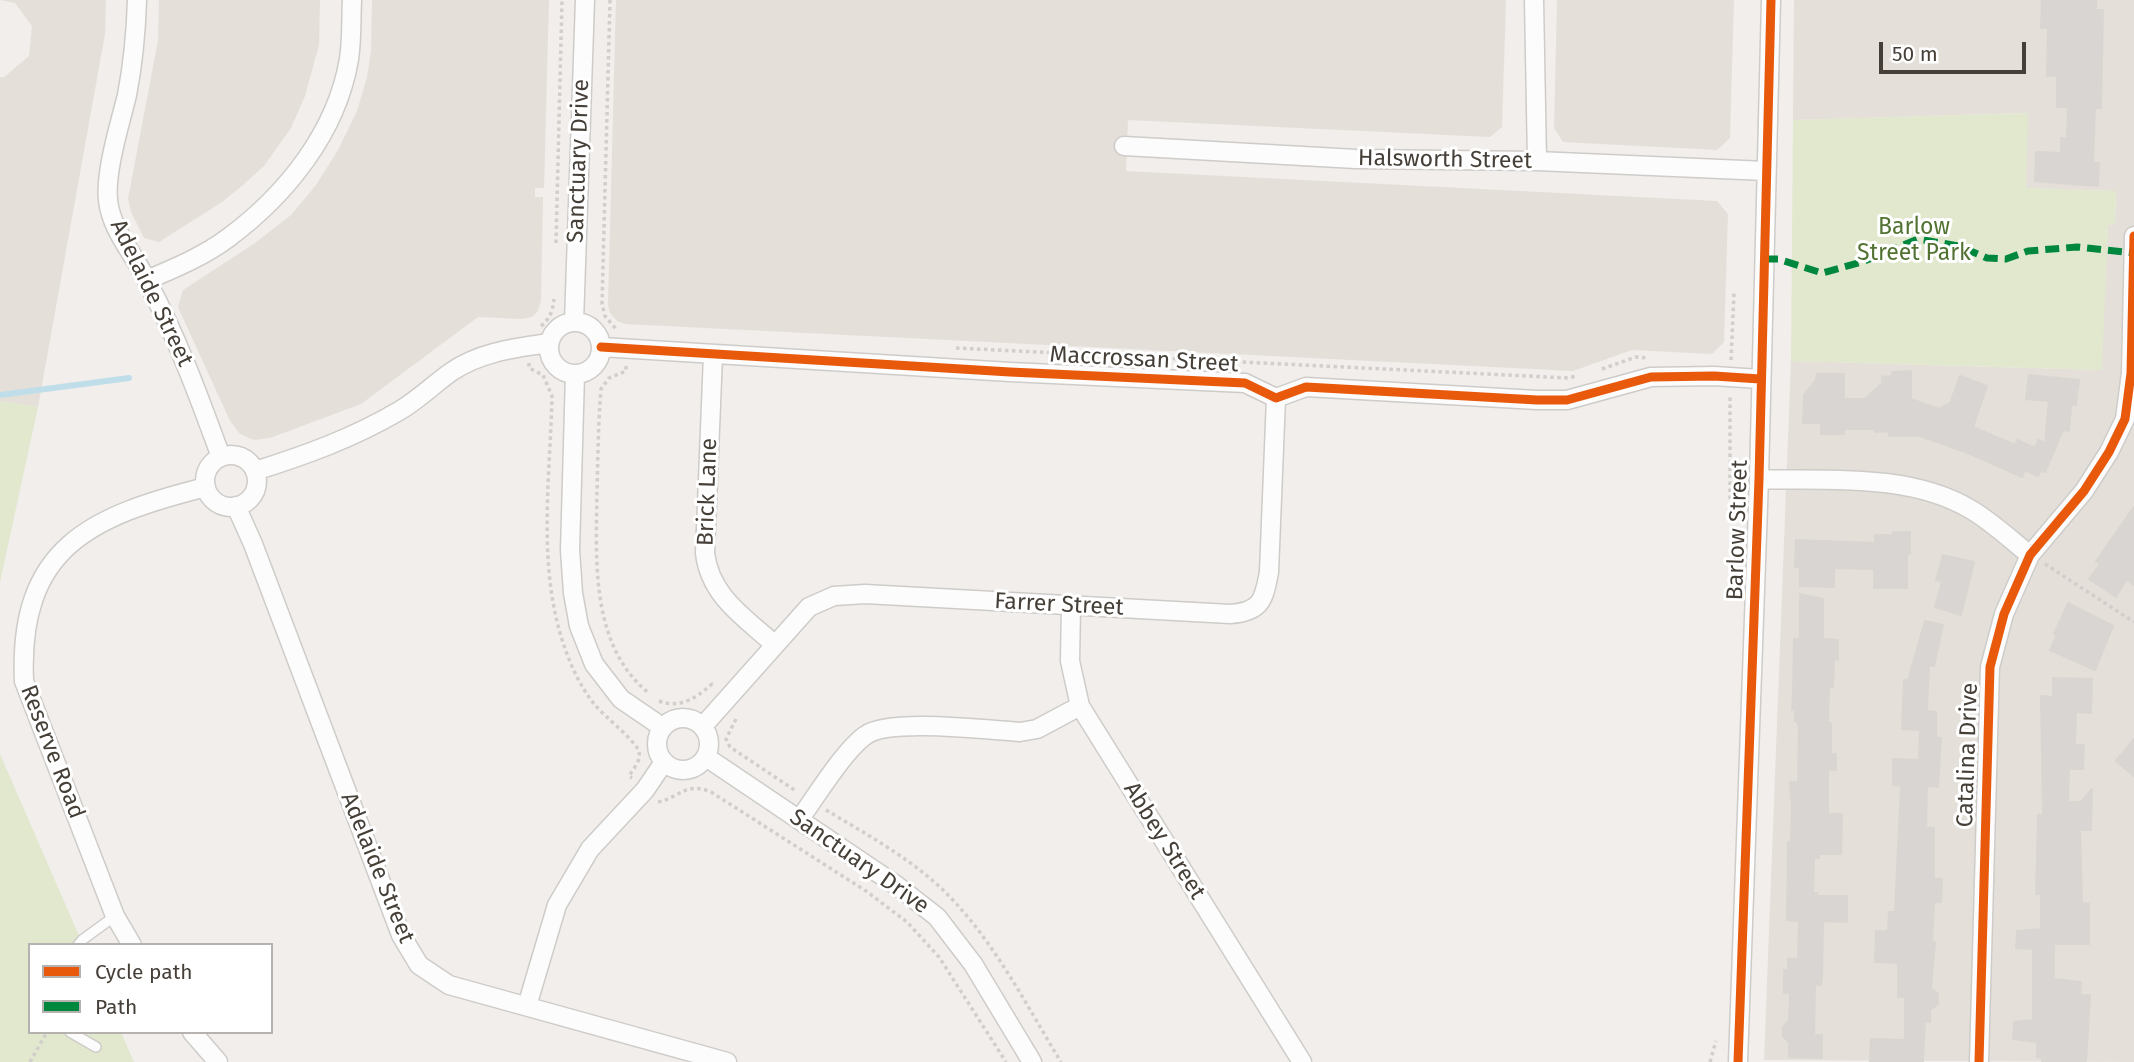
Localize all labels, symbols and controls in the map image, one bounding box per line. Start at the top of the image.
scale bar [1882,28,2029,72]
text: 50 m [1892,41,1938,67]
street label: Sanctuary Drive [562,79,596,243]
street label: Halsworth Street [1358,145,1532,175]
park label: Barlow Street Park [1857,214,1971,268]
street label: Adelaide Street [104,215,198,371]
street label: Maccrossan Street [1049,341,1239,379]
street label: Brick Lane [692,438,724,546]
street label: Barlow Street [1722,459,1754,601]
street label: Farrer Street [994,588,1124,622]
street label: Reserve Road [14,681,90,823]
street label: Catalina Drive [1952,682,1984,828]
street label: Abbey Street [1117,777,1211,905]
street label: Adelaide Street [334,789,420,947]
street label: Sanctuary Drive [784,804,934,920]
legend [28,943,273,1034]
text: Cycle path [95,959,193,985]
text: Path [95,994,137,1020]

